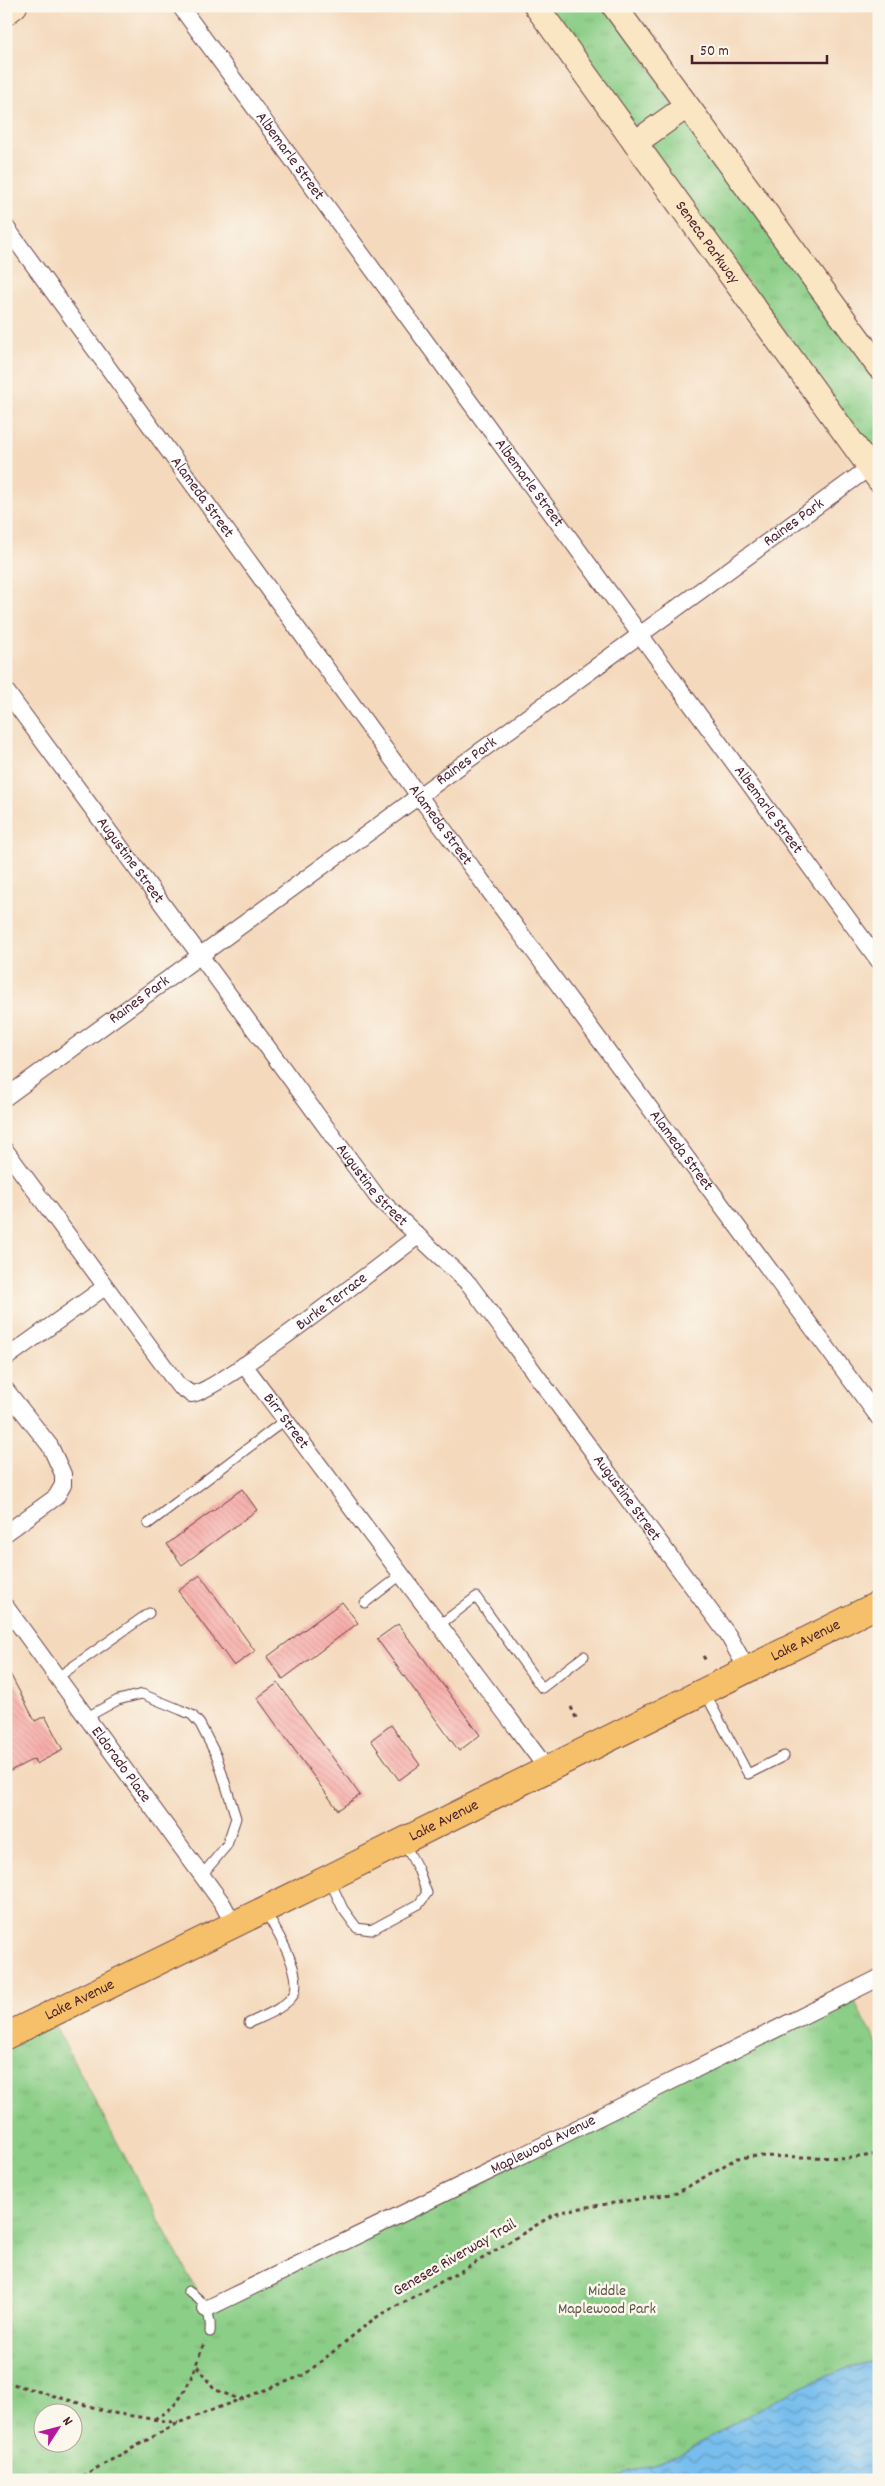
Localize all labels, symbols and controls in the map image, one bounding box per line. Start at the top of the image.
scale bar [692,32,828,64]
text: 50 m [700,41,729,63]
street label: Albemarle Street [250,107,330,205]
street label: Seneca Parkway [669,196,745,289]
street label: Albemarle Street [489,434,569,532]
street label: Alameda Street [165,452,240,543]
street label: Raines Park [759,493,829,553]
street label: Raines Park [431,731,502,791]
street label: Albemarle Street [728,761,808,859]
street label: Alameda Street [403,780,478,870]
street label: Augustine Street [91,812,170,908]
street label: Raines Park [104,970,175,1030]
street label: Alameda Street [643,1105,719,1196]
street label: Augustine Street [330,1139,413,1232]
street label: Burke Terrace [291,1267,372,1336]
street label: Birr Street [257,1388,315,1454]
street label: Augustine Street [587,1450,667,1546]
street label: Lake Avenue [767,1614,844,1668]
street label: Eldorado Place [85,1722,157,1807]
street label: Lake Avenue [405,1794,483,1848]
street label: Lake Avenue [41,1973,118,2027]
street label: Maplewood Avenue [487,2109,600,2181]
street label: Genesee Riverway Trail [389,2213,521,2303]
park label: Middle Maplewood Park [558,2280,656,2321]
north arrow [32,2404,82,2454]
text: N [57,2413,77,2430]

